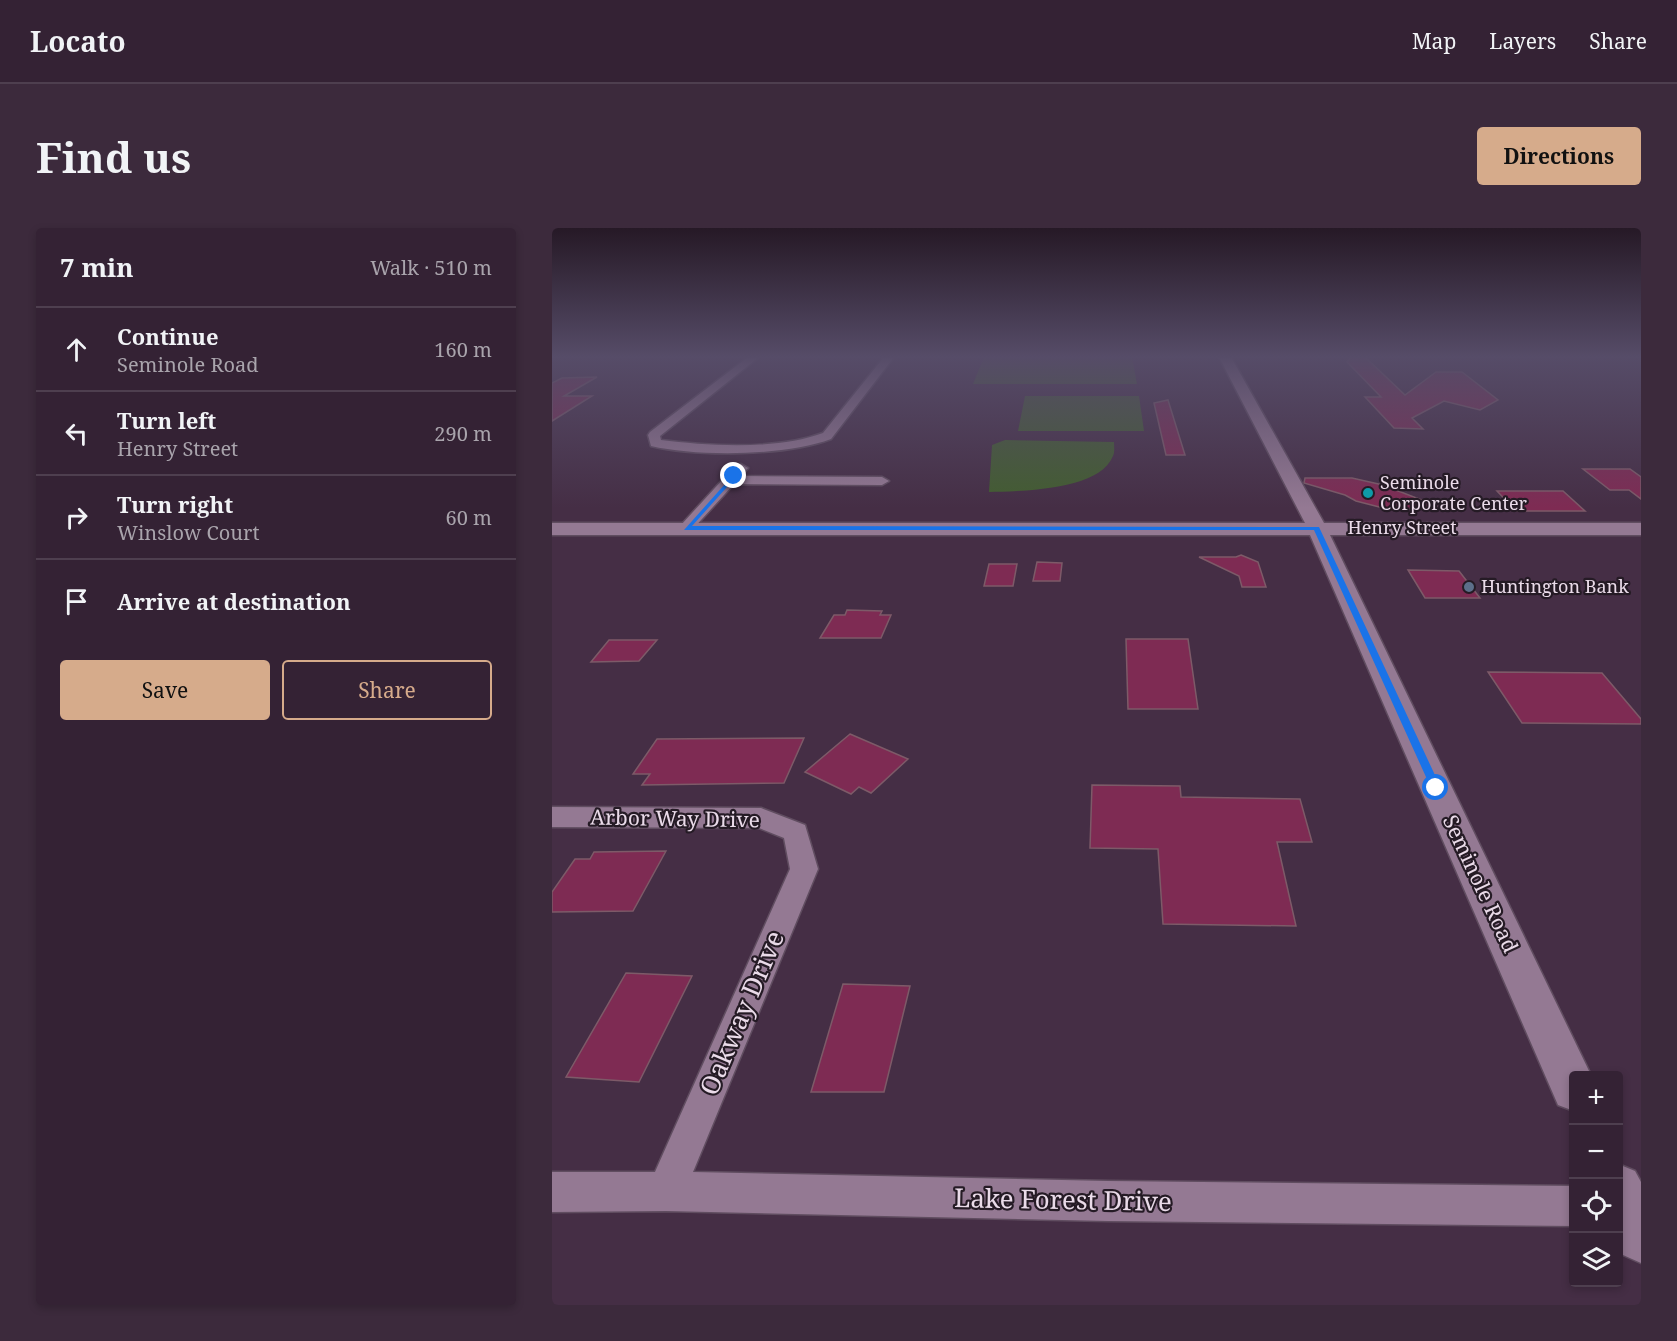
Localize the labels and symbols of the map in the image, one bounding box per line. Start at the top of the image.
route end [720,462,746,488]
place label: Seminole Corporate Center [1380,470,1528,515]
marker: Seminole Corporate Center [1361,486,1375,500]
street label: Henry Street [1347,515,1457,539]
place label: Huntington Bank [1481,574,1629,598]
marker: Huntington Bank [1462,580,1476,594]
route start [1422,774,1448,800]
street label: Arbor Way Drive [590,803,760,833]
street label: Seminole Road [1437,810,1525,957]
street label: Oakway Drive [690,925,792,1100]
street label: Lake Forest Drive [954,1179,1172,1219]

